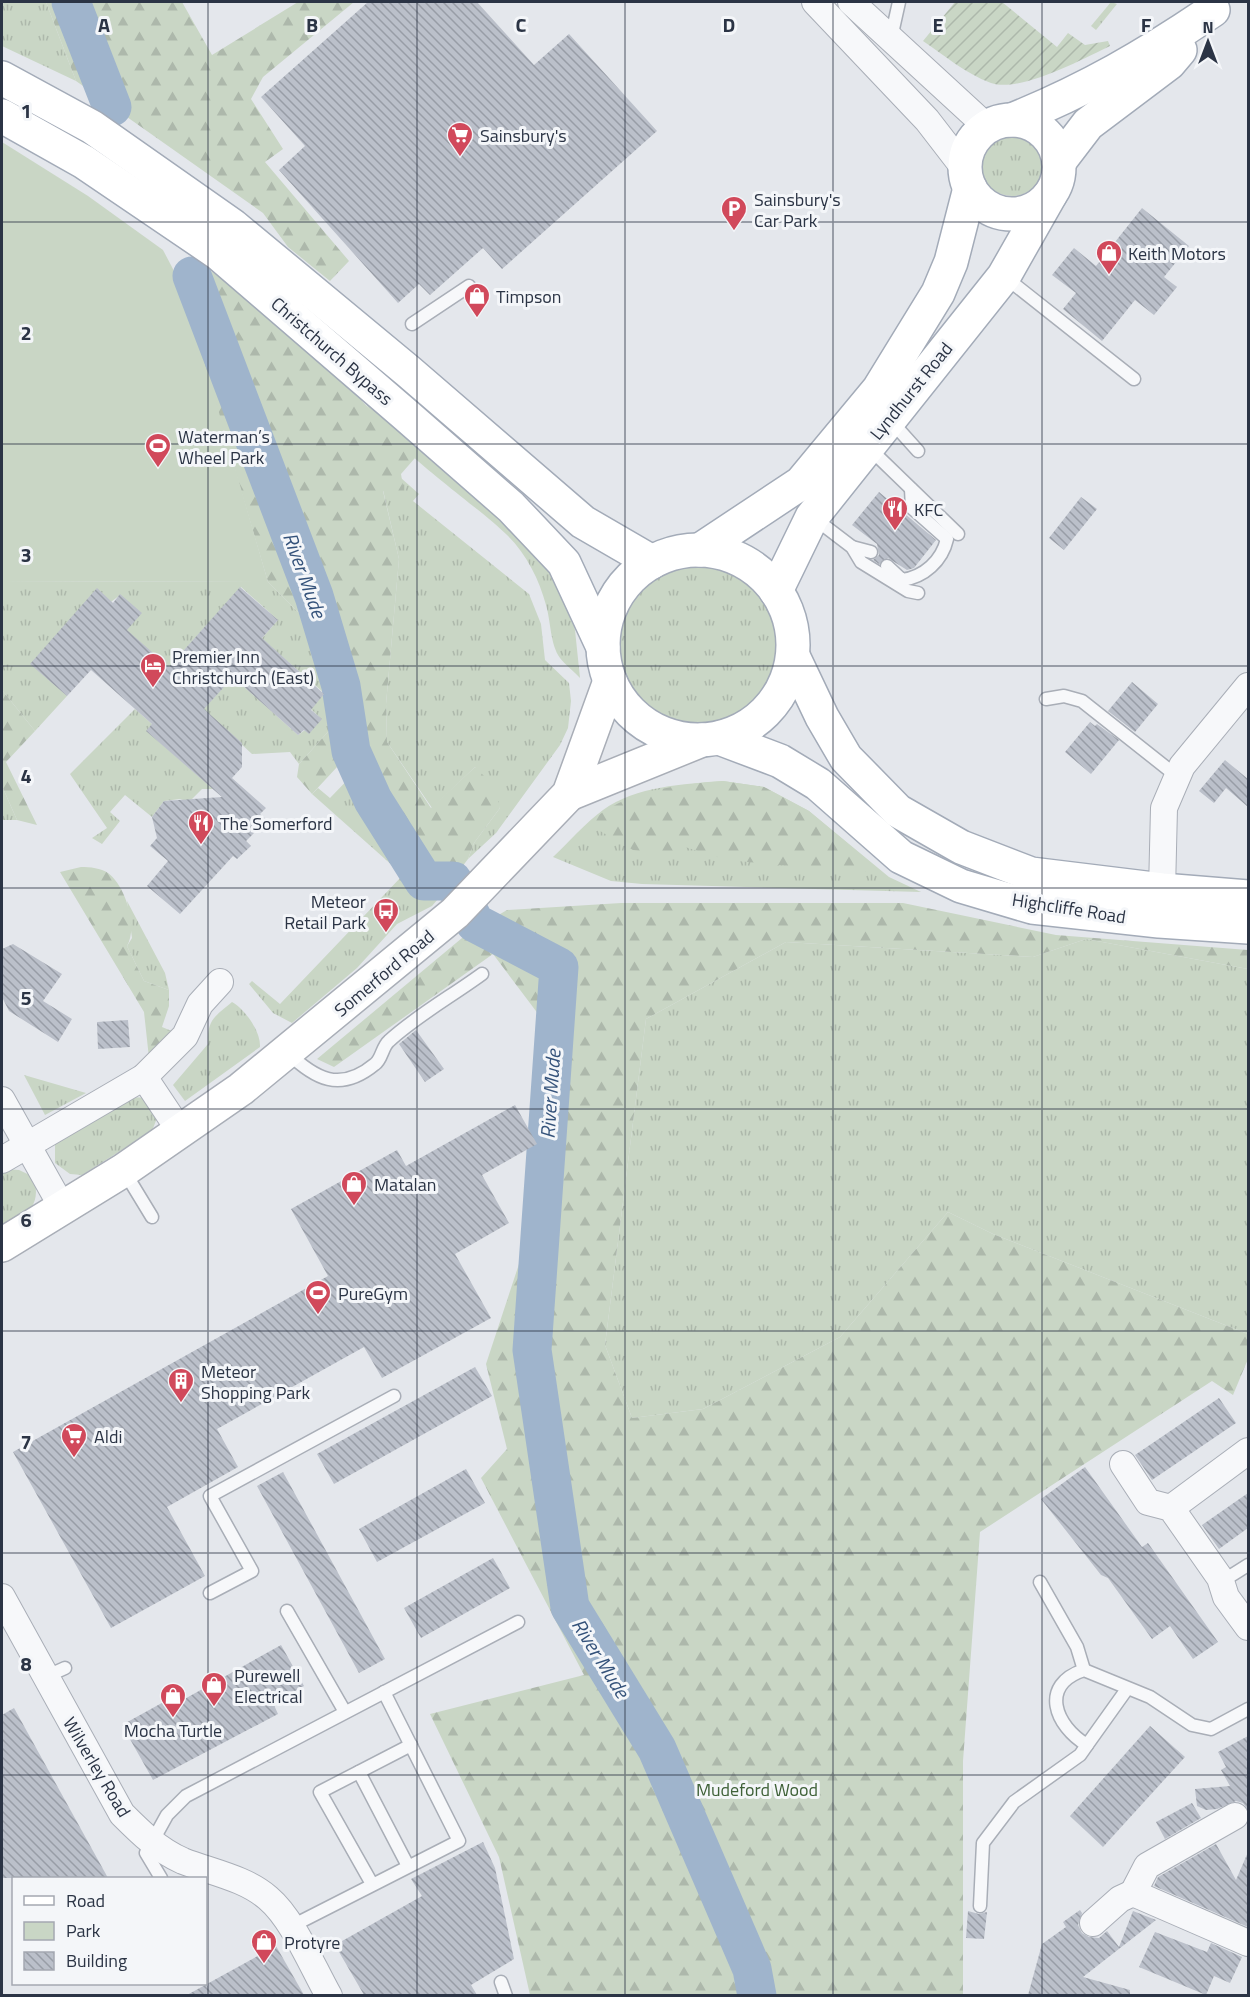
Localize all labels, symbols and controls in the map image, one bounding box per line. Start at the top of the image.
text: A [98,9,110,40]
text: B [306,9,318,40]
text: C [516,9,527,40]
text: D [723,9,735,40]
text: E [932,9,944,40]
text: F [1141,9,1152,40]
north arrow [1178,12,1238,72]
text: N [1202,15,1214,39]
text: 1 [20,95,32,126]
supermarket icon: Sainsbury's [445,120,475,158]
place label: Sainsbury's [480,122,567,149]
place label: Sainsbury's Car Park [754,186,841,234]
parking icon: Sainsbury's Car Park [719,194,749,232]
shop icon: Keith Motors [1094,238,1124,276]
place label: Keith Motors [1128,240,1226,267]
shop icon: Timpson [462,281,492,319]
place label: Timpson [496,283,561,310]
street label: Christchurch Bypass [265,290,399,412]
text: 2 [20,317,32,348]
street label: Lyndhurst Road [863,336,959,446]
place label: Waterman’s Wheel Park [178,423,270,471]
sports icon: Waterman’s Wheel Park [143,431,173,469]
restaurant icon: KFC [880,494,910,532]
place label: KFC [914,496,944,523]
water label: River Mude [275,528,335,624]
text: 3 [20,539,32,570]
place label: Premier Inn Christchurch (East) [172,643,314,691]
hotel icon: Premier Inn Christchurch (East) [138,651,168,689]
text: 4 [20,760,32,791]
restaurant icon: The Somerford [186,808,216,846]
place label: The Somerford [220,810,333,837]
street label: Highcliffe Road [1010,886,1128,930]
place label: Meteor Retail Park [284,888,366,936]
bus stop icon: Meteor Retail Park [371,896,401,934]
street label: Somerford Road [328,923,440,1023]
text: 5 [20,982,32,1013]
water label: River Mude [531,1047,569,1139]
shop icon: Matalan [339,1169,369,1207]
place label: Matalan [374,1171,436,1198]
text: 6 [20,1204,32,1235]
sports icon: PureGym [303,1278,333,1316]
place label: PureGym [338,1280,408,1307]
place label: Meteor Shopping Park [201,1358,311,1406]
building icon: Meteor Shopping Park [166,1366,196,1404]
supermarket icon: Aldi [59,1421,89,1459]
place label: Aldi [94,1423,122,1450]
text: 7 [20,1426,32,1457]
water label: River Mude [564,1612,639,1705]
text: 8 [20,1648,32,1679]
place label: Purewell Electrical [234,1662,303,1710]
shop icon: Purewell Electrical [199,1670,229,1708]
shop icon: Mocha Turtle [158,1681,188,1719]
street label: Wilverley Road [56,1712,138,1822]
place label: Mocha Turtle [124,1717,222,1744]
park label: Mudeford Wood [696,1776,818,1803]
legend [12,1877,207,1985]
text: Road [66,1887,105,1914]
text: Park [66,1917,101,1944]
shop icon: Protyre [249,1927,279,1965]
place label: Protyre [284,1929,340,1956]
text: Building [66,1947,127,1974]

